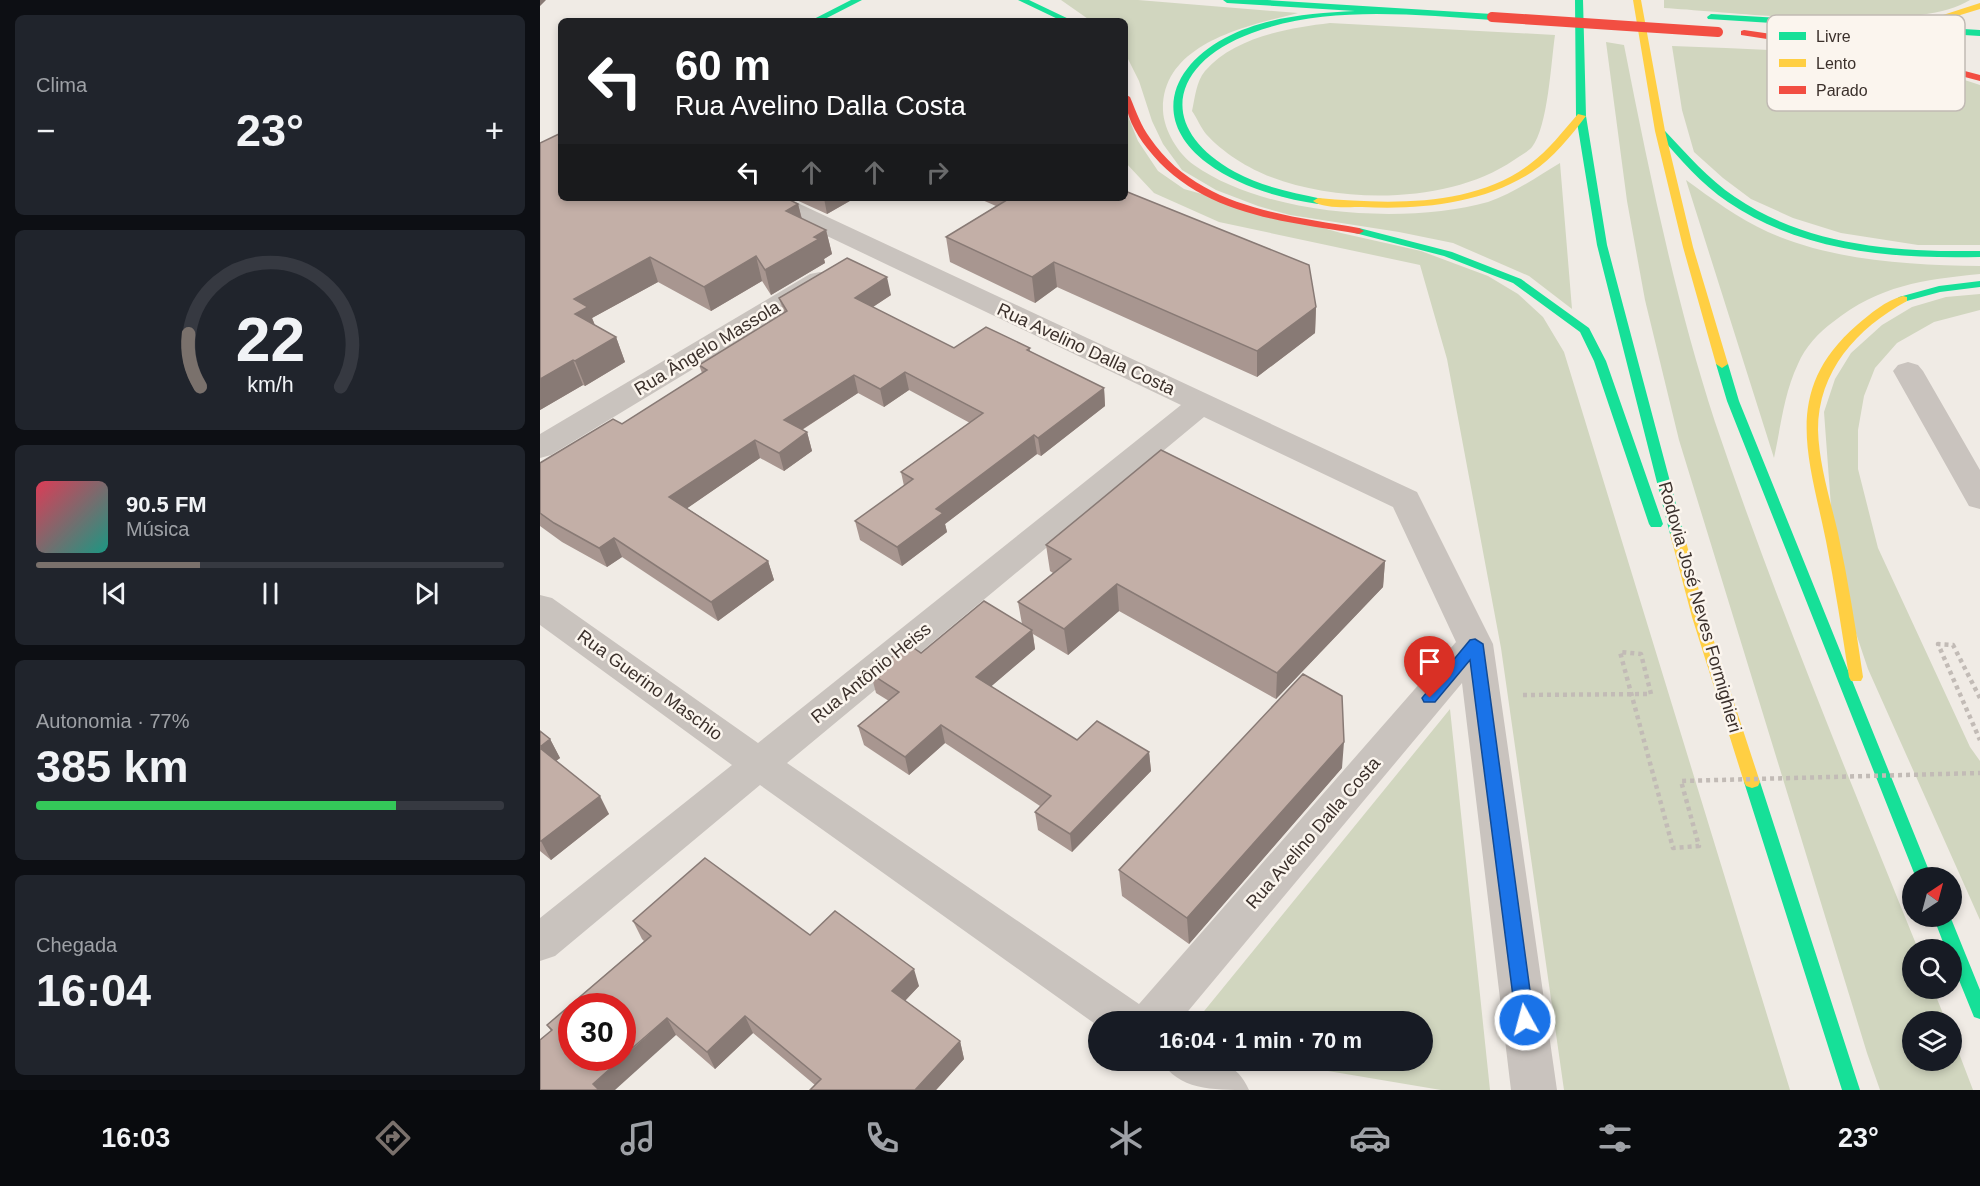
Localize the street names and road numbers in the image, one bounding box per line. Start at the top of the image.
street label: Rua Ângelo Massola [631,296,784,399]
street label: Rua Avelino Dalla Costa [994,299,1179,399]
street label: Rodovia José Neves Formighieri [1655,479,1745,735]
street label: Rua Antônio Heiss [807,619,935,727]
street label: Rua Guerino Maschio [574,626,726,744]
street label: Rua Avelino Dalla Costa [1242,753,1385,913]

